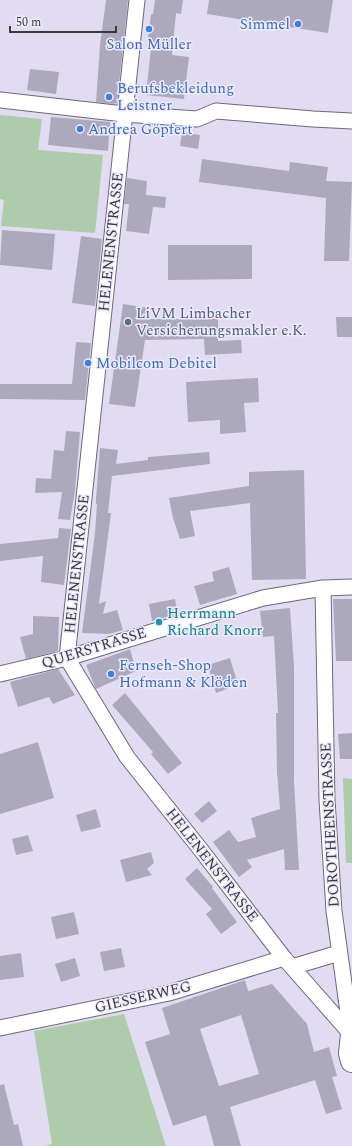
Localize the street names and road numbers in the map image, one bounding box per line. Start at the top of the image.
street label: HELENENSTRASSE [92,171,130,313]
street label: HELENENSTRASSE [58,493,96,635]
street label: QUERSTRASSE [39,621,149,675]
street label: DOROTHEENSTRASSE [314,742,346,908]
street label: HELENENSTRASSE [160,803,264,927]
street label: GIESSERWEG [92,975,194,1019]

